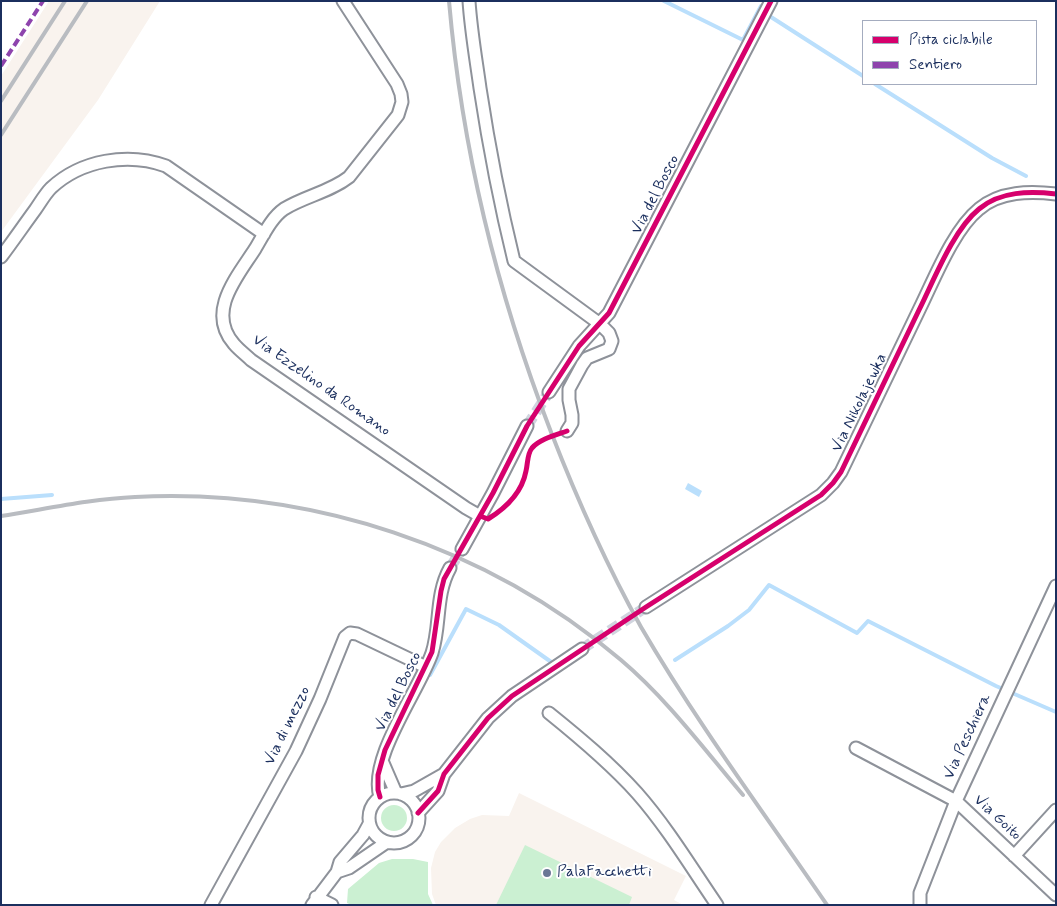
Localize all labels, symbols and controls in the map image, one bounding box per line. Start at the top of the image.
legend [862,20,1037,85]
text: Pista ciclabile [909,30,993,50]
text: Sentiero [909,55,962,75]
street label: Via del Bosco [628,152,684,238]
street label: Via Ezzelino da Romano [248,331,394,441]
street label: Via Nikolajewka [828,351,892,455]
street label: Via del Bosco [371,649,427,735]
street label: Via di mezzo [261,684,315,768]
street label: Via Peschiera [940,691,996,783]
street label: Via Goito [969,791,1025,845]
place label: PalaFacchetti [557,863,652,883]
marker: PalaFacchetti [541,867,553,879]

